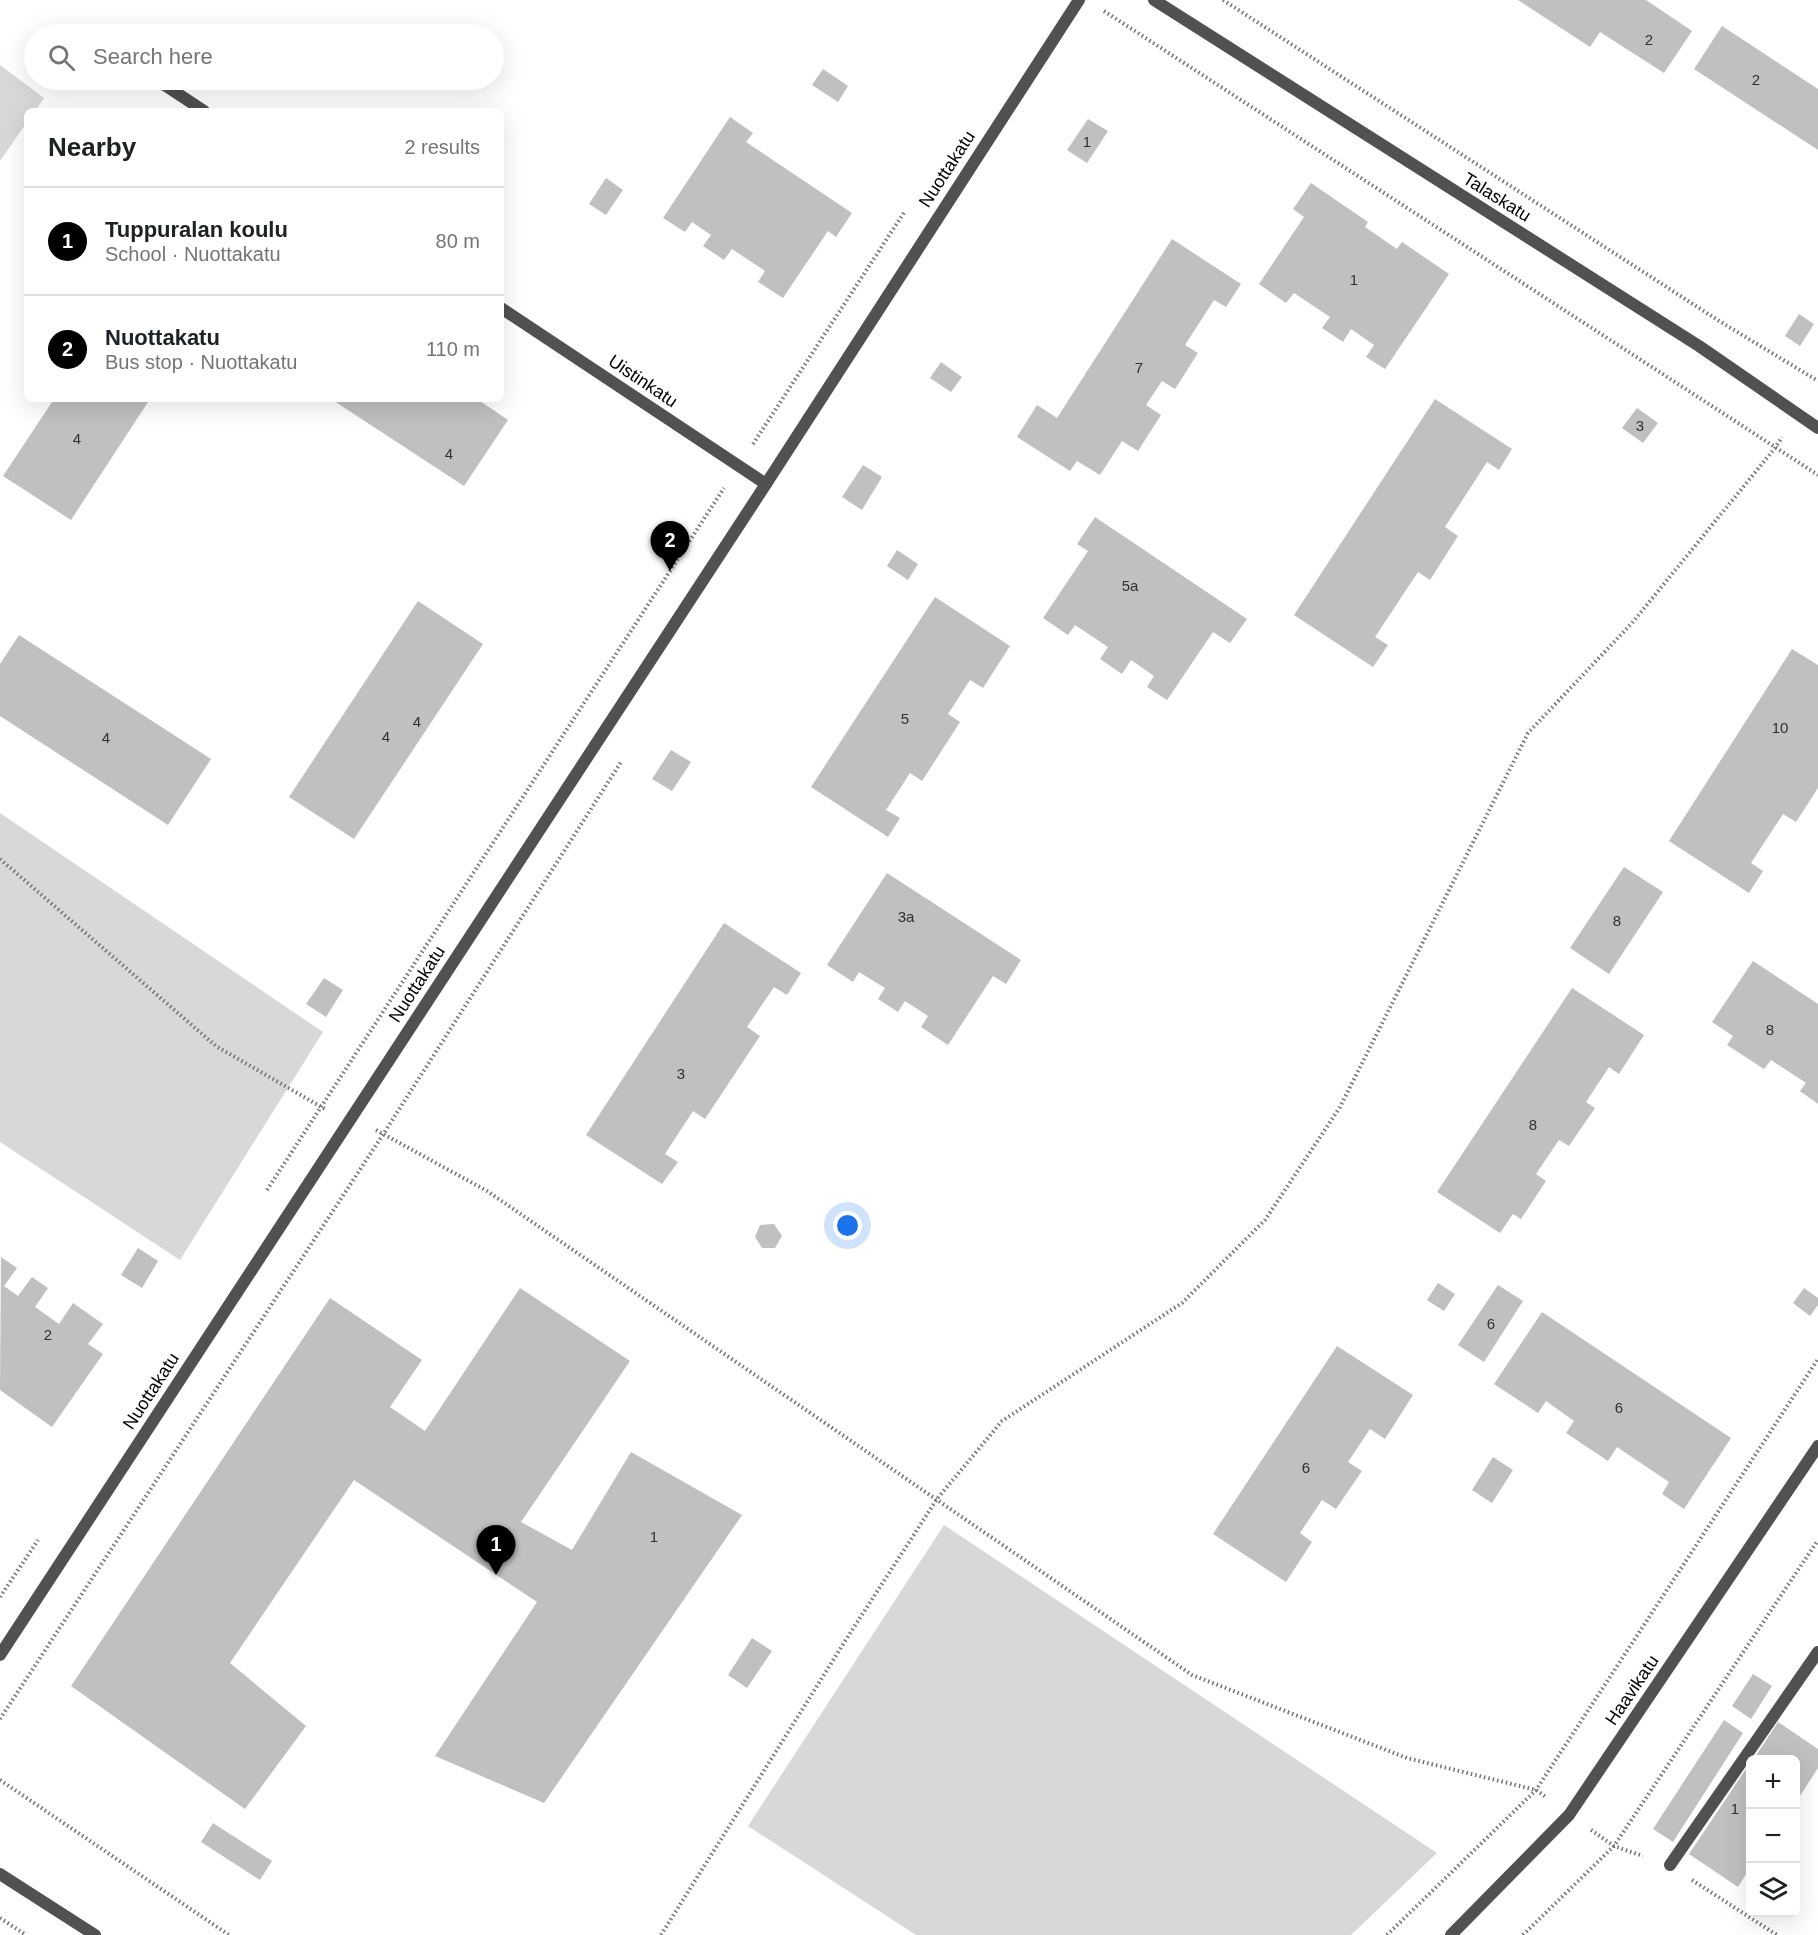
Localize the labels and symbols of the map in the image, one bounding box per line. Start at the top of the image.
house number: 2 [1645,31,1653,48]
house number: 2 [1752,71,1760,88]
street label: Nuottakatu [915,127,979,211]
house number: 1 [1083,133,1091,150]
street label: Talaskatu [1459,168,1535,226]
house number: 1 [1350,271,1358,288]
street label: Uistinkatu [605,351,681,411]
house number: 7 [1135,359,1143,376]
house number: 3 [1636,417,1644,434]
house number: 4 [73,430,81,447]
house number: 4 [445,445,453,462]
pin: 2 [650,522,690,571]
house number: 5a [1122,577,1139,594]
house number: 5 [901,710,909,727]
house number: 4 [413,713,421,730]
house number: 10 [1772,719,1788,736]
house number: 4 [382,728,390,745]
house number: 4 [102,729,110,746]
house number: 3a [898,908,915,925]
house number: 8 [1613,912,1621,929]
street label: Nuottakatu [385,942,449,1026]
house number: 8 [1766,1021,1774,1038]
house number: 3 [677,1065,685,1082]
house number: 8 [1529,1116,1537,1133]
your location [833,1211,862,1240]
house number: 6 [1487,1315,1495,1332]
house number: 2 [44,1326,52,1343]
street label: Nuottakatu [119,1349,183,1433]
house number: 6 [1615,1399,1623,1416]
house number: 6 [1302,1459,1310,1476]
pin: 1 [476,1526,516,1575]
house number: 1 [650,1528,658,1545]
street label: Haavikatu [1601,1651,1663,1729]
house number: 1 [1731,1800,1739,1817]

